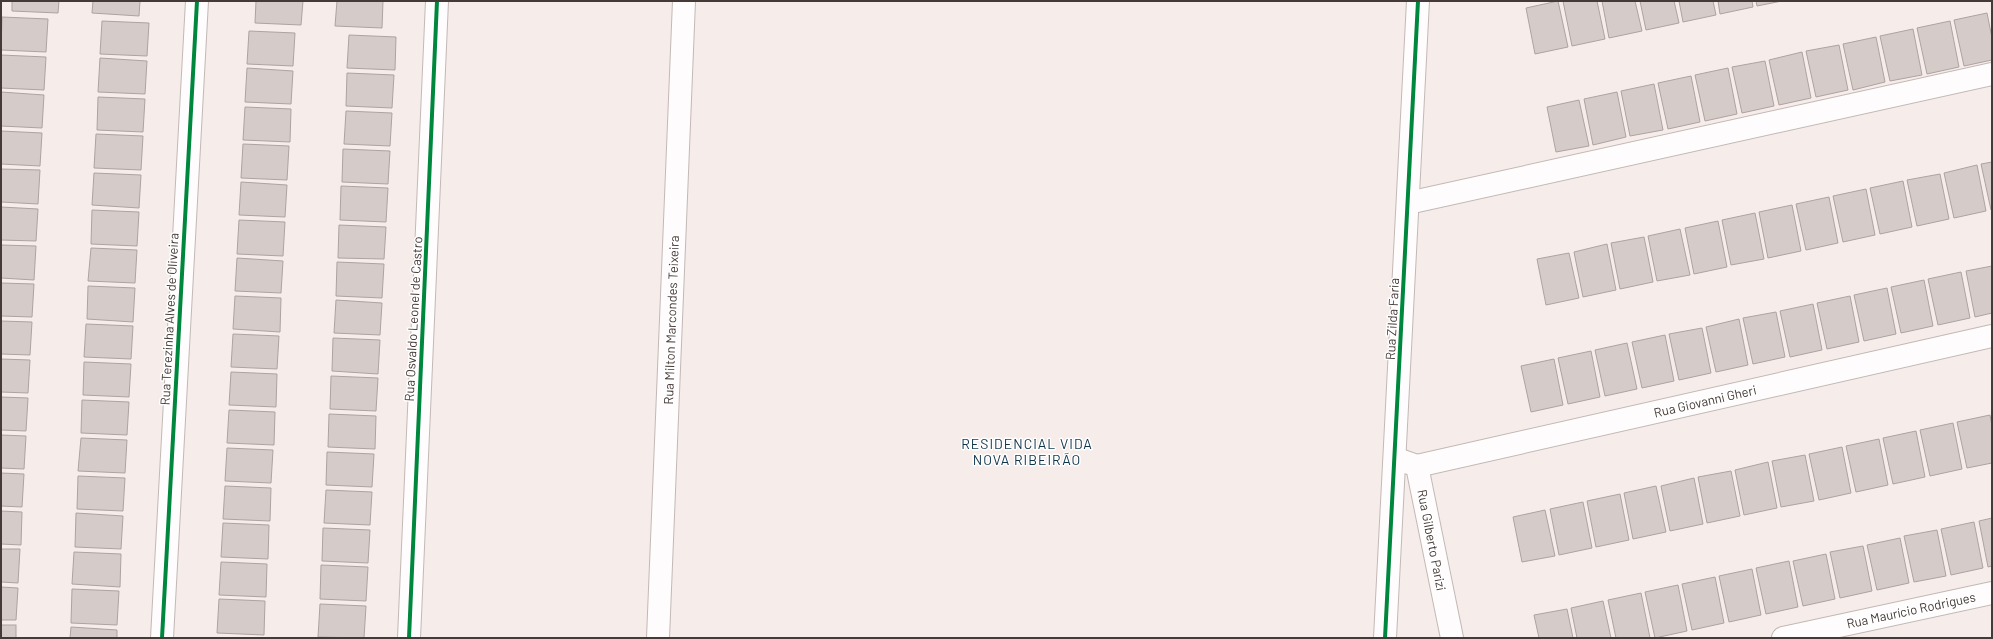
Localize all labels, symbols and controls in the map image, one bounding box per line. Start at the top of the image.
street label: Rua Terezinha Alves de Oliveira [156,232,182,406]
street label: Rua Milton Marcondes Teixeira [660,235,682,405]
street label: Rua Osvaldo Leonel de Castro [401,236,425,402]
street label: Rua Zilda Faria [1382,278,1402,360]
street label: Rua Giovanni Gheri [1652,381,1758,421]
district label: RESIDENCIAL VIDA NOVA RIBEIRÃO [961,435,1093,468]
street label: Rua Gilberto Parizi [1414,488,1450,592]
street label: Rua Maurício Rodrigues [1845,589,1977,631]

